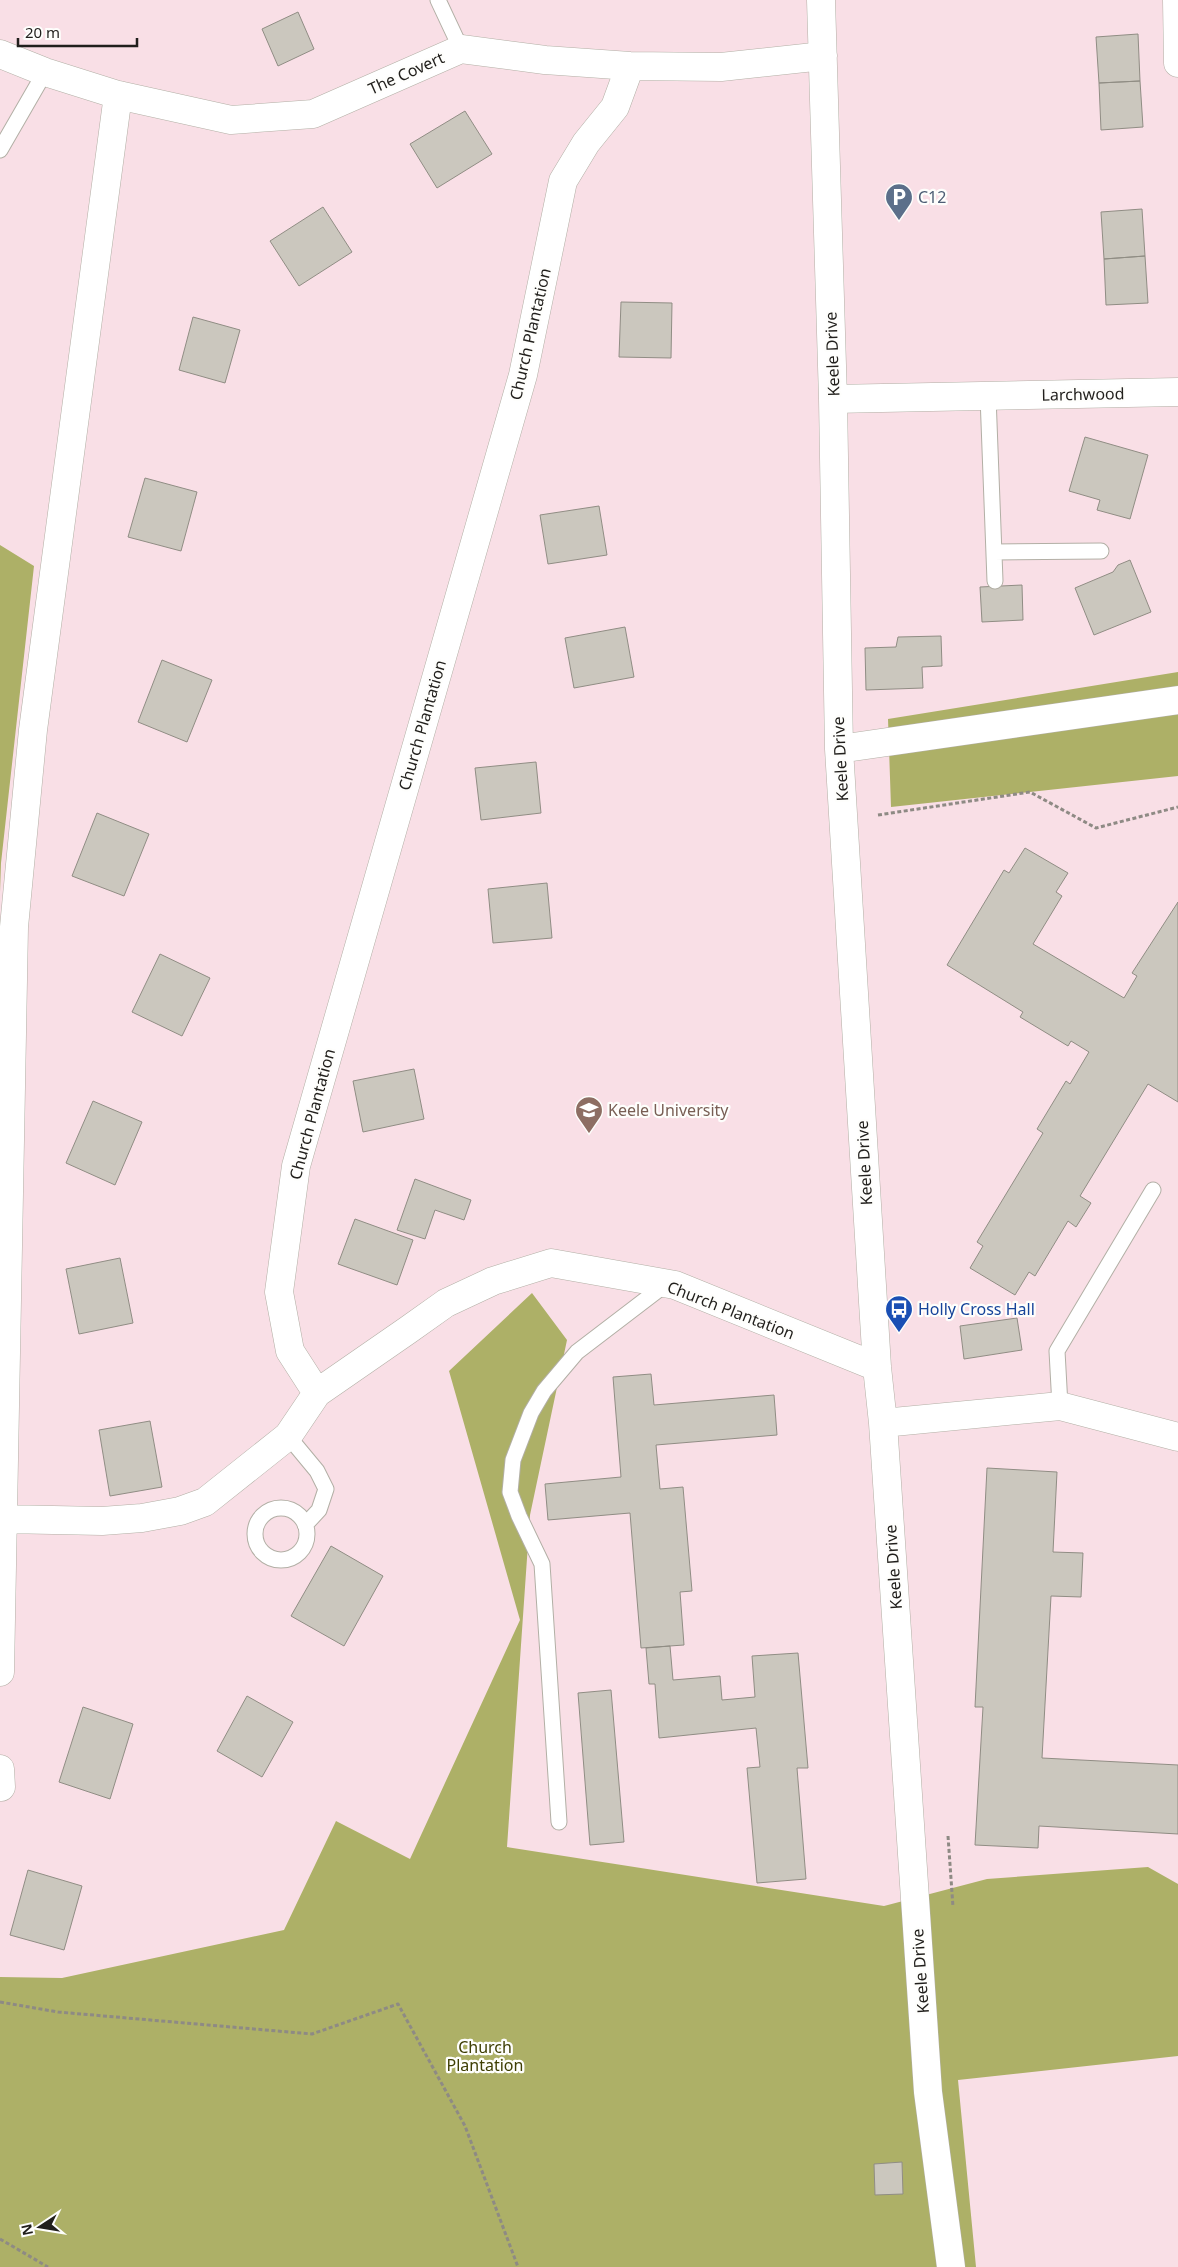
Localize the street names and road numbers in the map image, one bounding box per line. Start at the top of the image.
street label: The Covert [365,46,448,100]
street label: Church Plantation [504,266,556,402]
street label: Keele Drive [820,311,844,397]
street label: Larchwood [1041,382,1125,406]
street label: Church Plantation [393,657,451,793]
street label: Keele Drive [827,716,853,802]
street label: Church Plantation [284,1046,340,1182]
street label: Keele Drive [851,1120,877,1206]
street label: Church Plantation [664,1276,798,1344]
street label: Keele Drive [879,1524,907,1610]
street label: Keele Drive [906,1928,934,2014]

